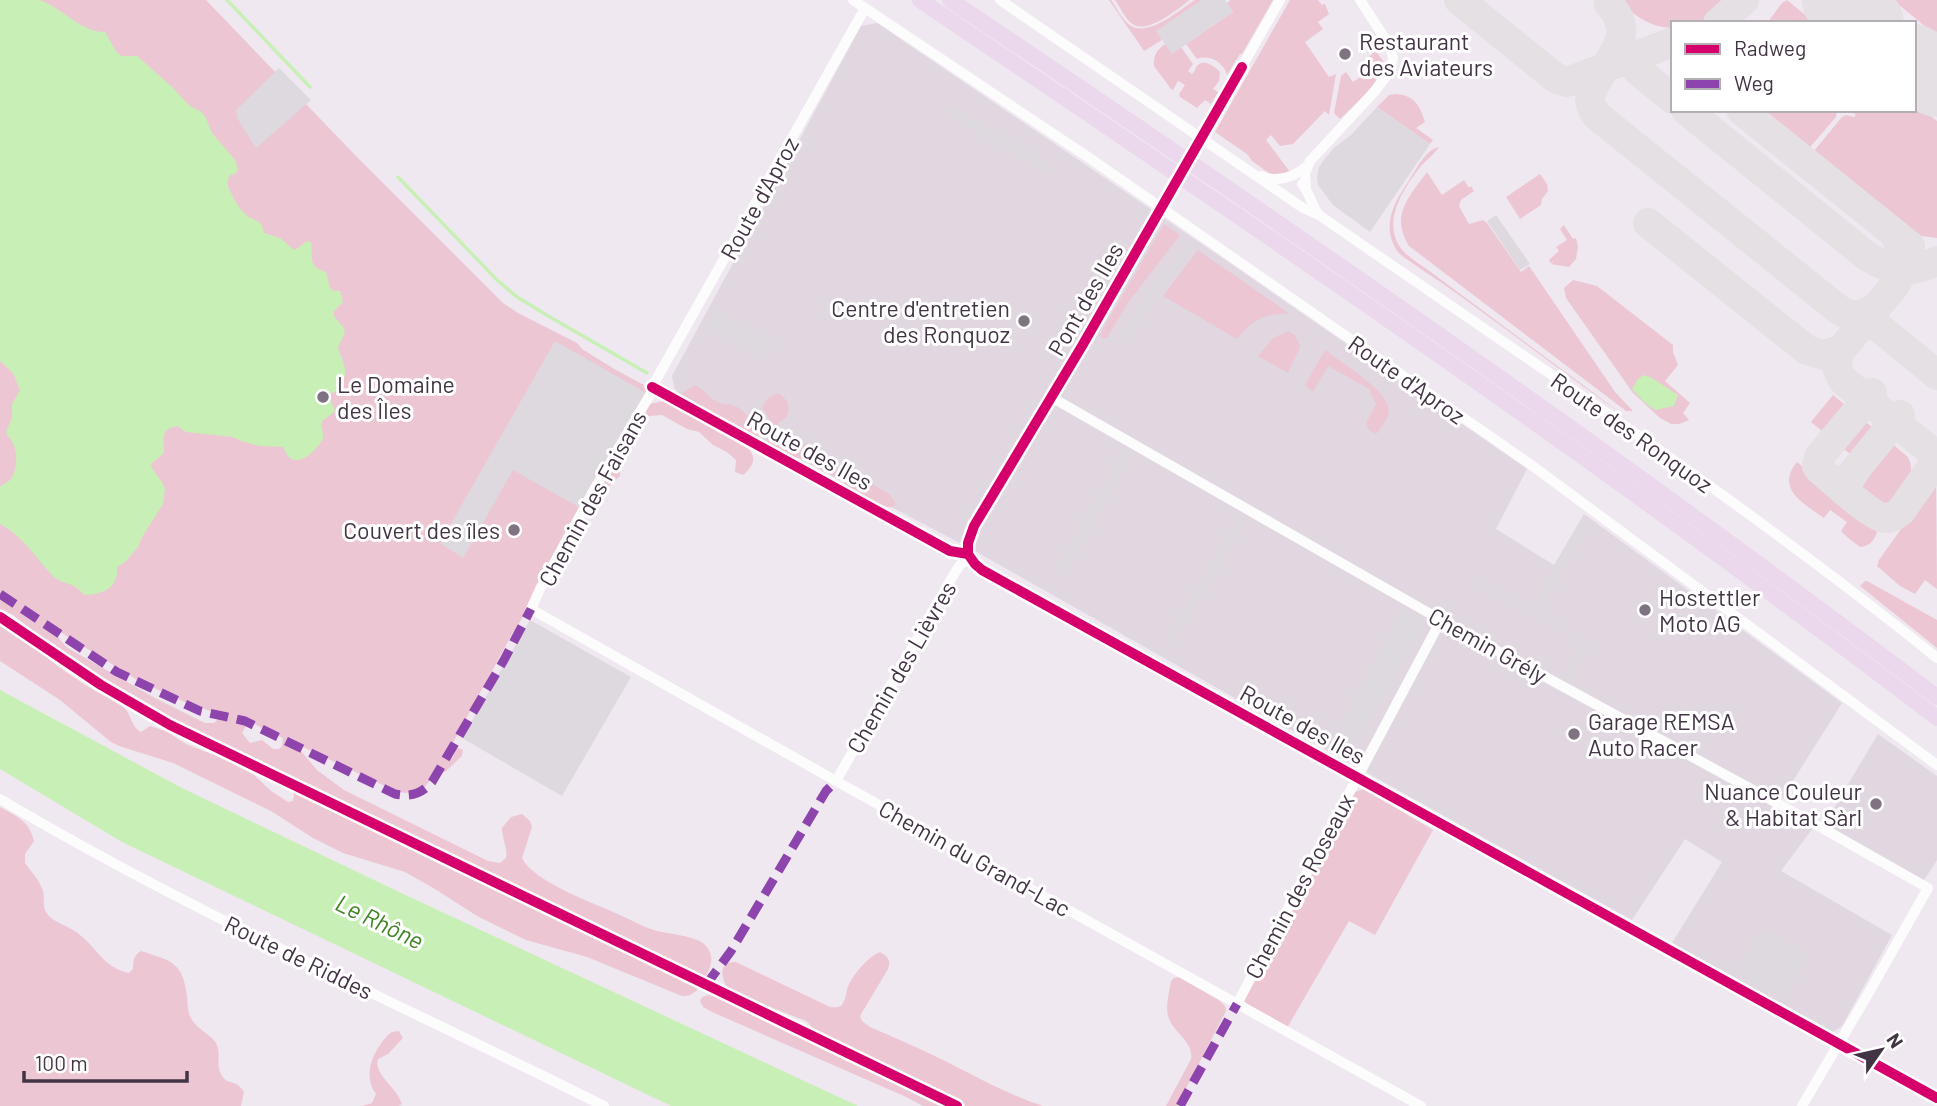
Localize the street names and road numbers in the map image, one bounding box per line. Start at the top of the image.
street label: Route d'Aproz [714,132,804,264]
street label: Pont des Iles [1041,238,1129,360]
street label: Route d'Aproz [1343,329,1471,429]
street label: Route des Ronquoz [1546,366,1718,498]
street label: Route des Iles [743,404,877,496]
street label: Chemin des Faisans [532,405,652,591]
street label: Chemin des Lièvres [840,576,962,758]
street label: Chemin Grély [1424,601,1552,689]
street label: Route des Iles [1236,678,1370,770]
street label: Chemin des Roseaux [1238,789,1360,983]
street label: Chemin du Grand-Lac [874,794,1076,922]
street label: Route de Riddes [220,909,378,1005]

